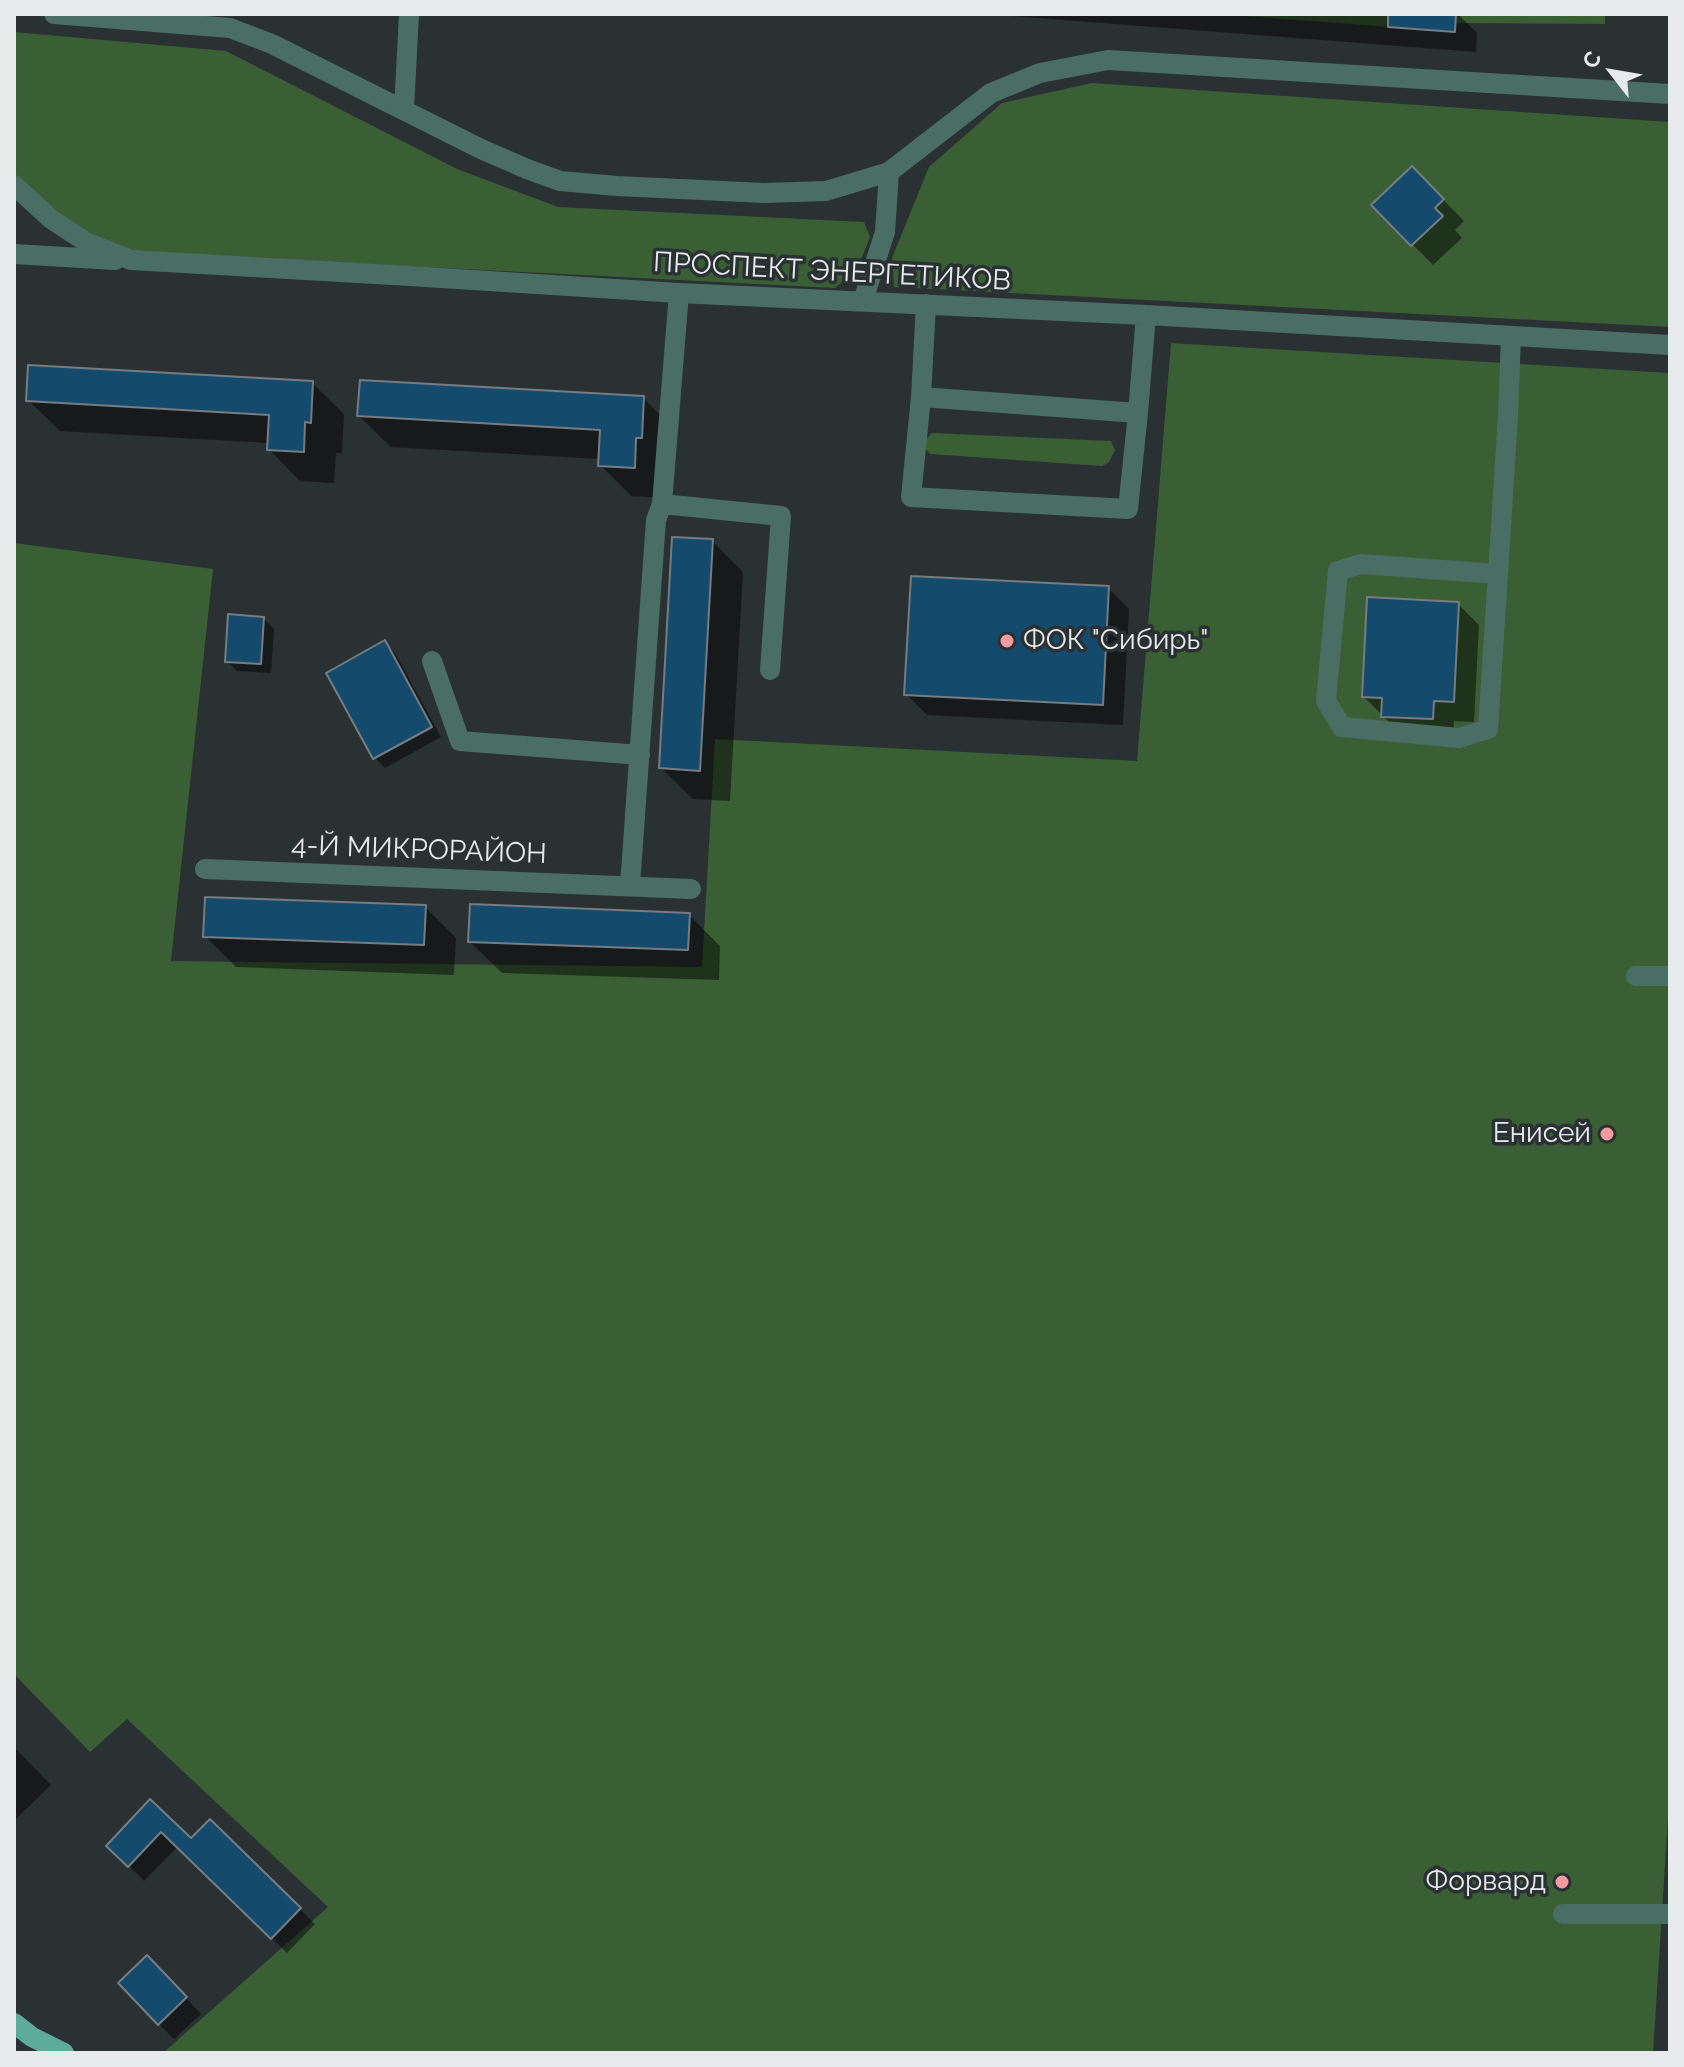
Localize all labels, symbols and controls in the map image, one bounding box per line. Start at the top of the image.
north arrow [1572,32,1652,112]
text: С [1576,46,1606,73]
street label: ПРОСПЕКТ ЭНЕРГЕТИКОВ [652,246,1012,298]
place label: ФОК "Сибирь" [1023,624,1208,658]
marker: ФОК "Сибирь" [998,632,1016,650]
street label: 4-Й МИКРОРАЙОН [291,829,547,871]
place label: Енисей [1493,1117,1591,1151]
marker: Енисей [1598,1125,1616,1143]
place label: Форвард [1426,1865,1546,1899]
marker: Форвард [1553,1873,1571,1891]

